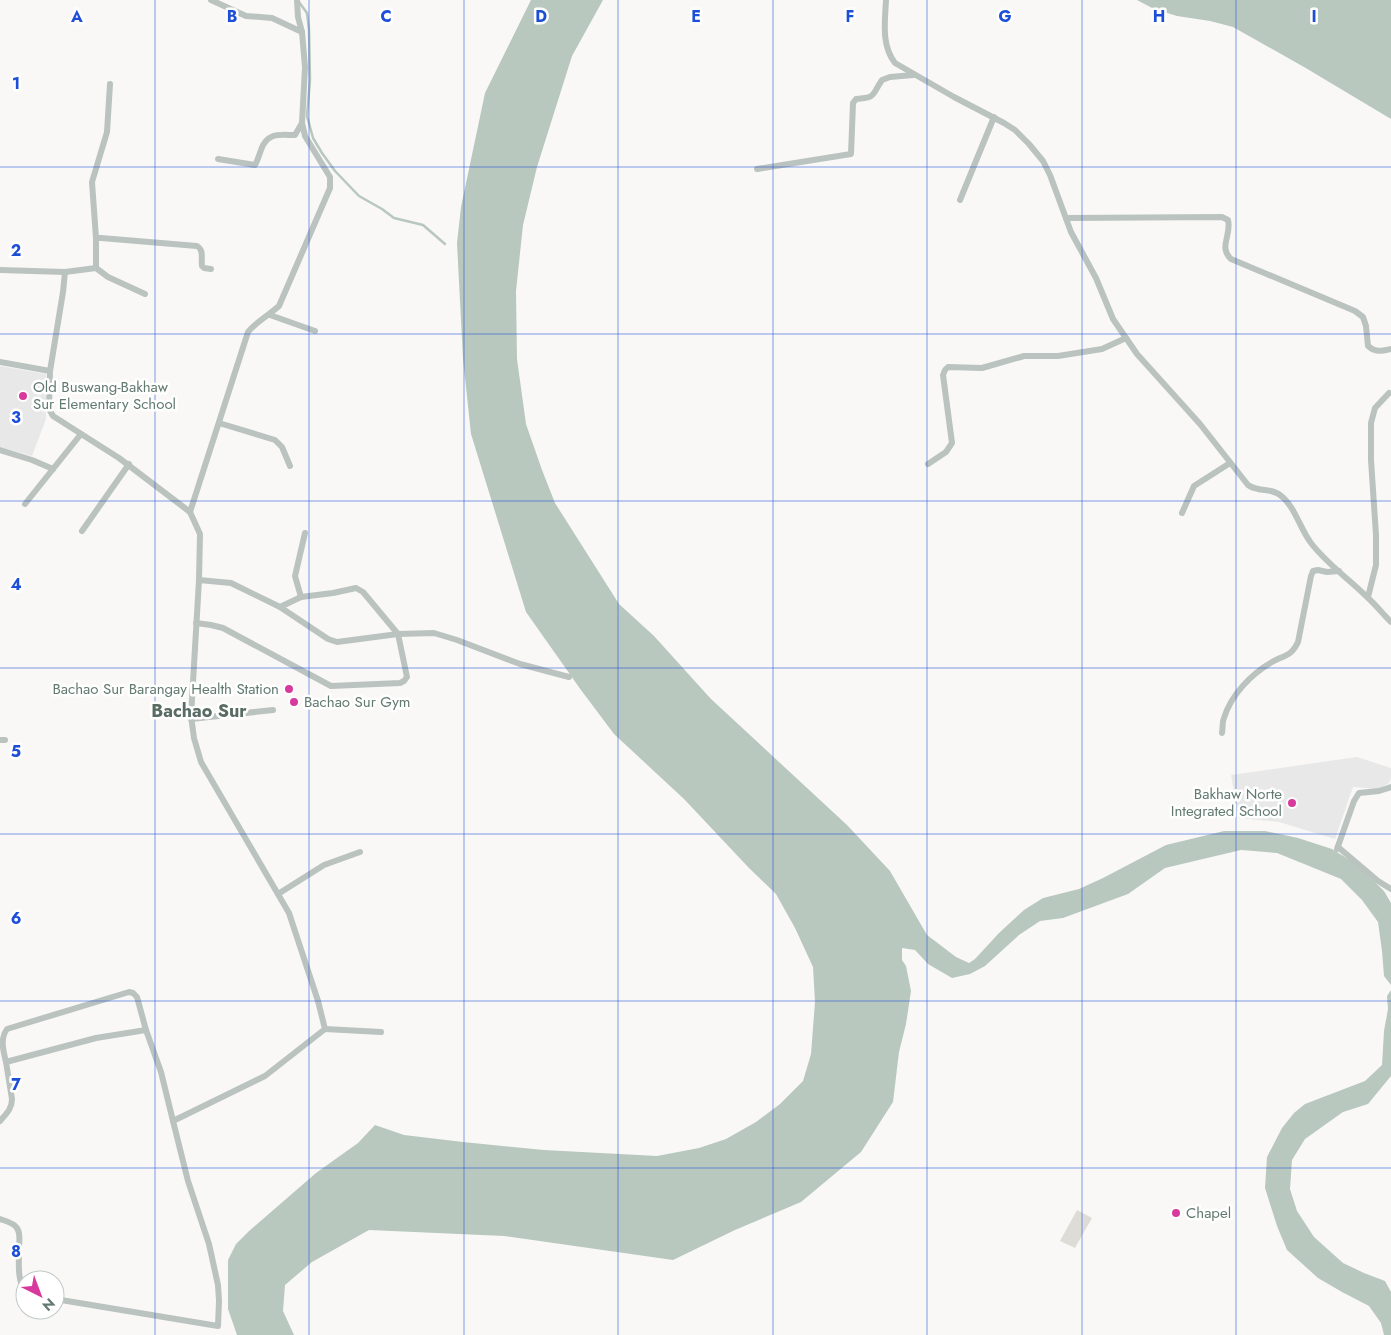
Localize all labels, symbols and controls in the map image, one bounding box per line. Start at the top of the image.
text: A [70,5,83,28]
text: B [227,5,237,28]
text: C [380,5,392,28]
text: D [535,5,547,28]
text: E [691,5,701,28]
text: F [846,5,854,28]
text: G [998,5,1012,28]
text: H [1153,5,1165,28]
text: I [1311,5,1317,28]
text: 1 [12,72,20,95]
text: 2 [11,239,21,262]
place label: Old Buswang-Bakhaw Sur Elementary School [33,376,176,415]
marker: Old Buswang-Bakhaw Sur Elementary School [17,390,29,402]
text: 3 [11,406,21,429]
text: 4 [10,573,22,596]
place label: Bachao Sur Barangay Health Station [52,678,279,700]
marker: Bachao Sur Barangay Health Station [283,683,295,695]
place label: Bachao Sur Gym [304,691,410,713]
marker: Bachao Sur Gym [288,696,300,708]
district label: Bachao Sur [151,698,247,724]
text: 5 [11,740,21,763]
place label: Bakhaw Norte Integrated School [1171,783,1282,822]
marker: Bakhaw Norte Integrated School [1286,797,1298,809]
text: 6 [11,907,21,930]
text: 7 [11,1073,21,1096]
place label: Chapel [1186,1202,1231,1224]
marker: Chapel [1170,1207,1182,1219]
text: 8 [11,1240,21,1263]
north arrow [15,1270,65,1320]
text: N [38,1294,60,1316]

